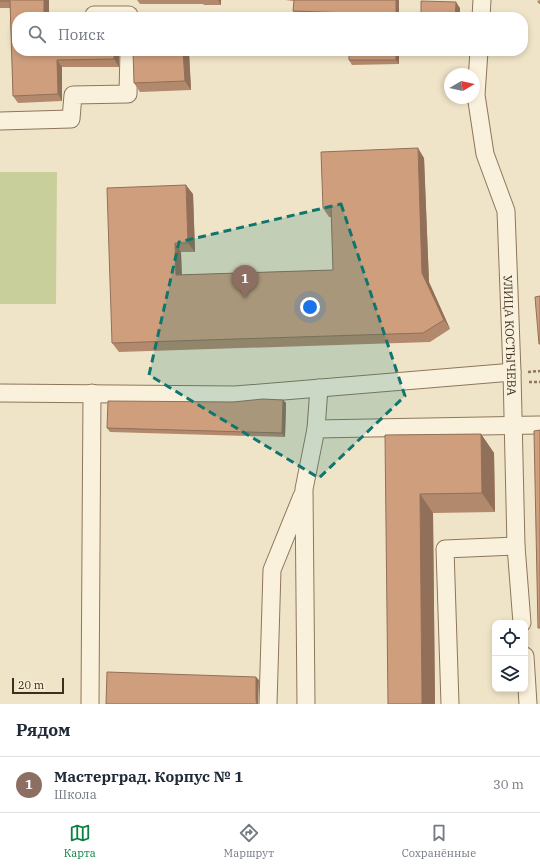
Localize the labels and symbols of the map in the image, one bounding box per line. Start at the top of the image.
north arrow [444,68,480,104]
pin: 1 [232,265,258,298]
street label: УЛИЦА КОСТЫЧЕВА [501,275,520,397]
your location [300,297,320,317]
scale bar [12,676,64,695]

